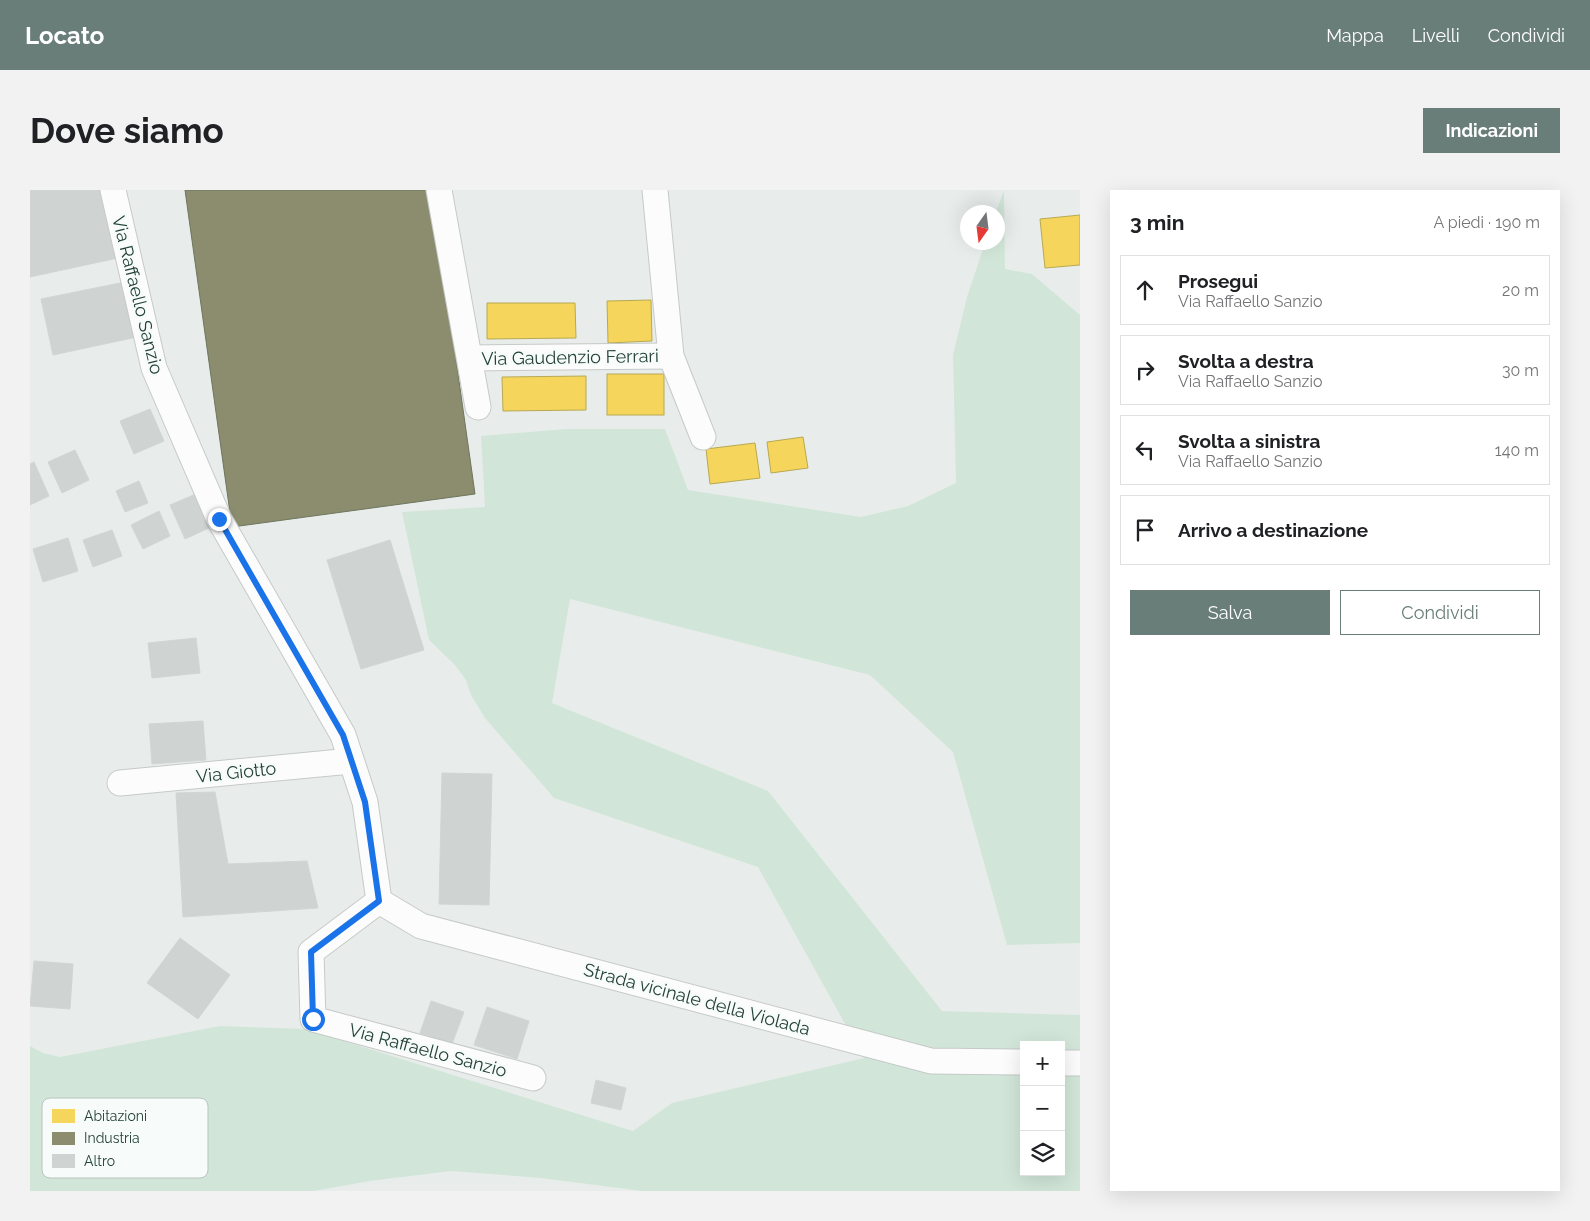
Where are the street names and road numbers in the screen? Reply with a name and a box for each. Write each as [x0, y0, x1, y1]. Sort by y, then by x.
street label: Via Raffaello Sanzio [108, 214, 168, 377]
street label: Via Gaudenzio Ferrari [481, 345, 659, 369]
street label: Via Giotto [195, 757, 277, 787]
street label: Strada vicinale della Violada [581, 959, 813, 1039]
street label: Via Raffaello Sanzio [347, 1019, 509, 1081]

